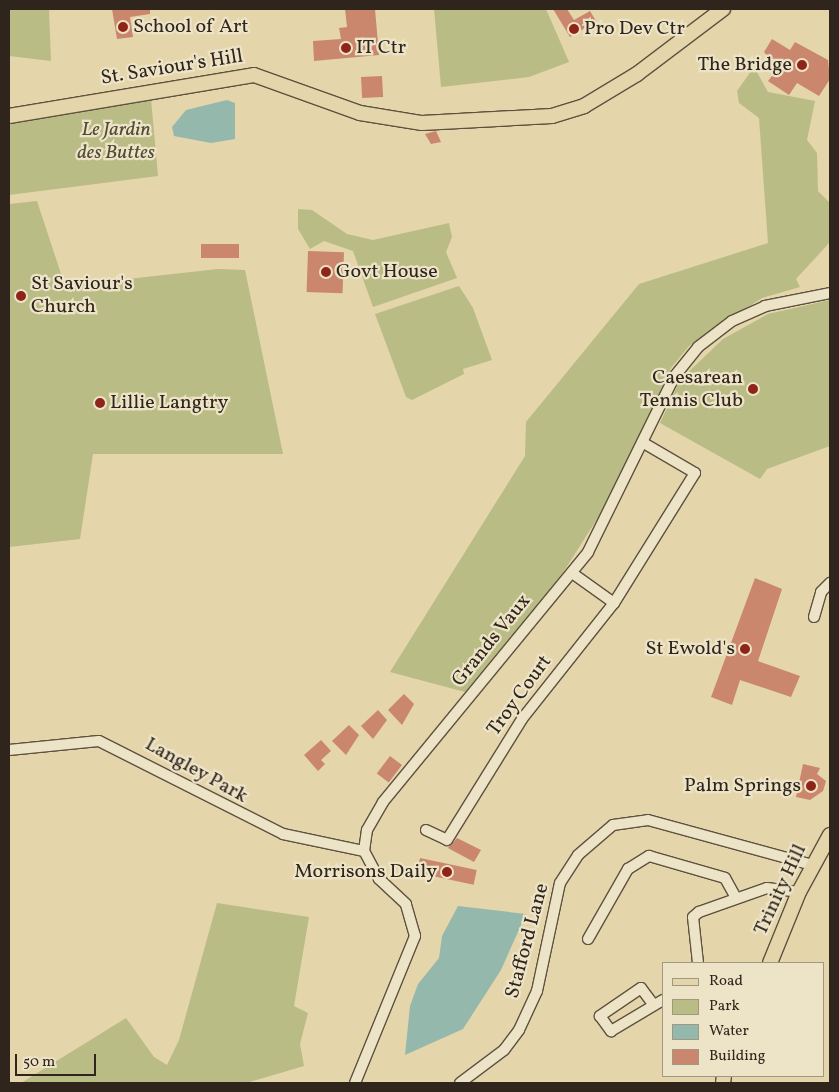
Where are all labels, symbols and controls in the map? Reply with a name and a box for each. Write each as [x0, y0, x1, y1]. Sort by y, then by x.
place label: School of Art [133, 15, 246, 39]
place label: Pro Dev Ctr [584, 17, 686, 41]
marker: School of Art [117, 21, 129, 33]
marker: Pro Dev Ctr [568, 23, 580, 35]
place label: IT Ctr [356, 36, 407, 60]
marker: IT Ctr [340, 42, 352, 54]
street label: St. Saviour's Hill [99, 45, 245, 91]
place label: The Bridge [697, 53, 792, 77]
marker: The Bridge [796, 59, 808, 71]
park label: Le Jardin des Buttes [77, 119, 155, 166]
place label: Govt House [336, 260, 438, 284]
marker: Govt House [320, 266, 332, 278]
place label: St Saviour's Church [31, 272, 133, 319]
marker: St Saviour's Church [15, 290, 27, 302]
place label: Caesarean Tennis Club [640, 366, 743, 413]
marker: Caesarean Tennis Club [747, 383, 759, 395]
place label: Lillie Langtry [110, 391, 228, 415]
marker: Lillie Langtry [94, 397, 106, 409]
street label: Grands Vaux [447, 590, 537, 692]
place label: St Ewold's [645, 637, 735, 661]
marker: St Ewold's [739, 643, 751, 655]
street label: Troy Court [482, 651, 558, 741]
street label: Langley Park [140, 733, 252, 809]
place label: Palm Springs [684, 774, 801, 798]
marker: Palm Springs [805, 780, 817, 792]
street label: Trinity Hill [749, 840, 813, 940]
place label: Morrisons Daily [294, 860, 437, 884]
marker: Morrisons Daily [441, 866, 453, 878]
street label: Stafford Lane [501, 881, 555, 1001]
legend [662, 962, 824, 1077]
text: Road [709, 971, 743, 992]
text: Park [709, 996, 740, 1017]
text: Water [709, 1021, 749, 1042]
scale bar [18, 1044, 99, 1076]
text: Building [709, 1046, 765, 1067]
text: 50 m [23, 1052, 55, 1073]

